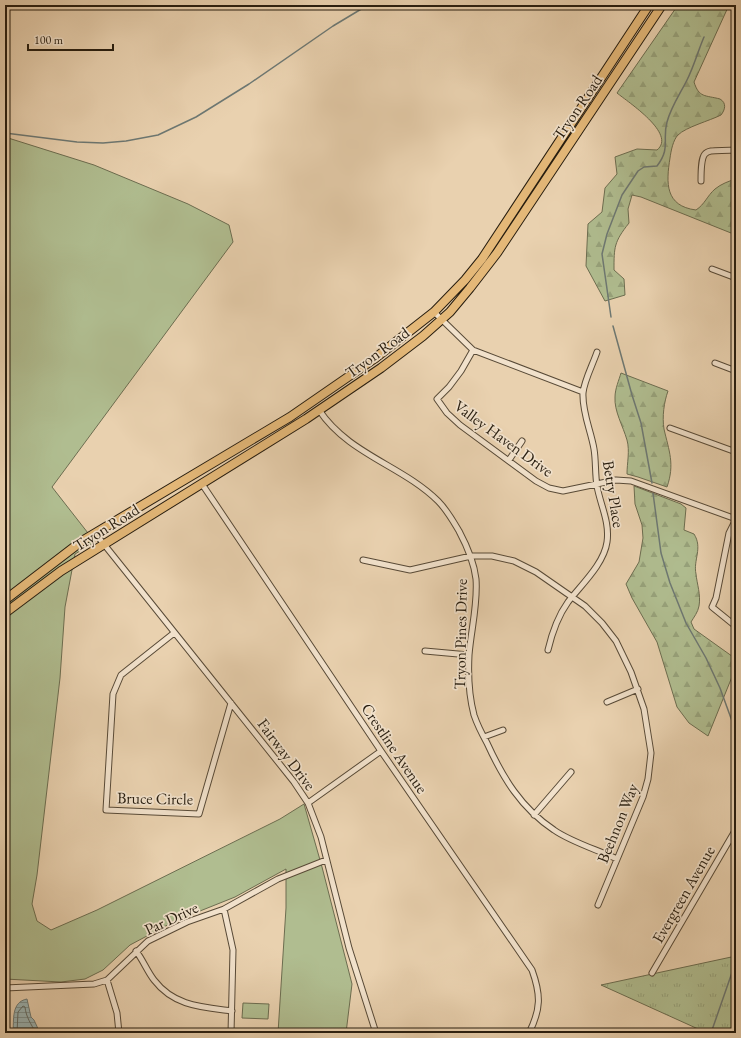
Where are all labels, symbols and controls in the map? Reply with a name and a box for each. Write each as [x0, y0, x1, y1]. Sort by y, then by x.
scale bar [28, 26, 113, 52]
text: 100 m [34, 32, 64, 48]
street label: Tryon Road [548, 70, 607, 144]
street label: Tryon Road [341, 322, 414, 383]
street label: Valley Haven Drive [450, 395, 557, 481]
street label: Betry Place [598, 459, 629, 529]
street label: Tryon Road [69, 498, 144, 556]
street label: Tryon Pines Drive [449, 579, 472, 689]
street label: Crestline Avenue [357, 699, 433, 798]
street label: Fairway Drive [253, 714, 320, 794]
street label: Beehnon Way [592, 779, 643, 866]
street label: Bruce Circle [117, 787, 193, 810]
street label: Evergreen Avenue [647, 842, 720, 947]
street label: Par Drive [141, 897, 202, 940]

